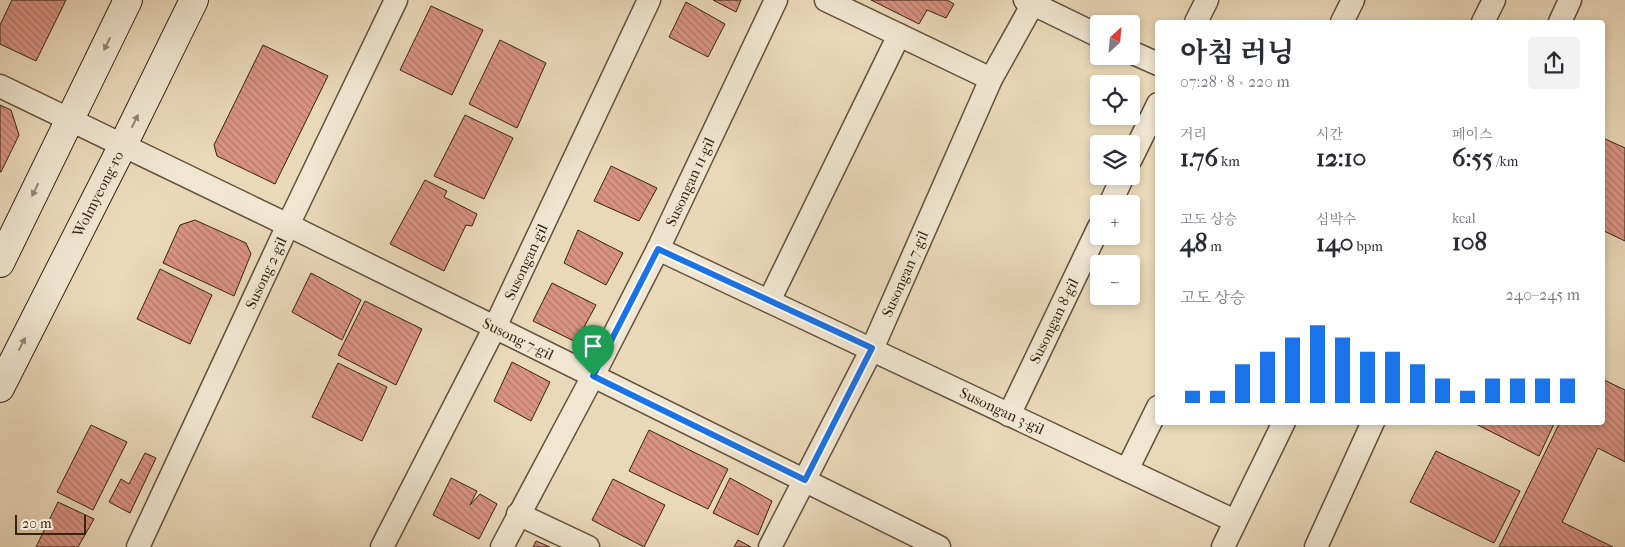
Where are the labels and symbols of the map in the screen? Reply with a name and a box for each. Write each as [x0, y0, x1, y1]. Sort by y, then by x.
north arrow [1090, 15, 1140, 65]
one-way arrow [102, 37, 110, 51]
one-way arrow [131, 114, 139, 128]
street label: Susongan 11-gil [662, 135, 718, 229]
street label: Wolmyeong-ro [68, 147, 128, 241]
one-way arrow [31, 183, 39, 197]
street label: Susongan-gil [500, 221, 552, 303]
street label: Susongan 7-gil [878, 228, 932, 320]
street label: Susong 2-gil [241, 234, 291, 312]
street label: Susongan 8-gil [1026, 275, 1082, 367]
street label: Susong 7-gil [479, 314, 557, 364]
pin [572, 325, 614, 376]
one-way arrow [18, 337, 26, 351]
street label: Susongan 3-gil [957, 384, 1047, 438]
scale bar [15, 512, 86, 535]

